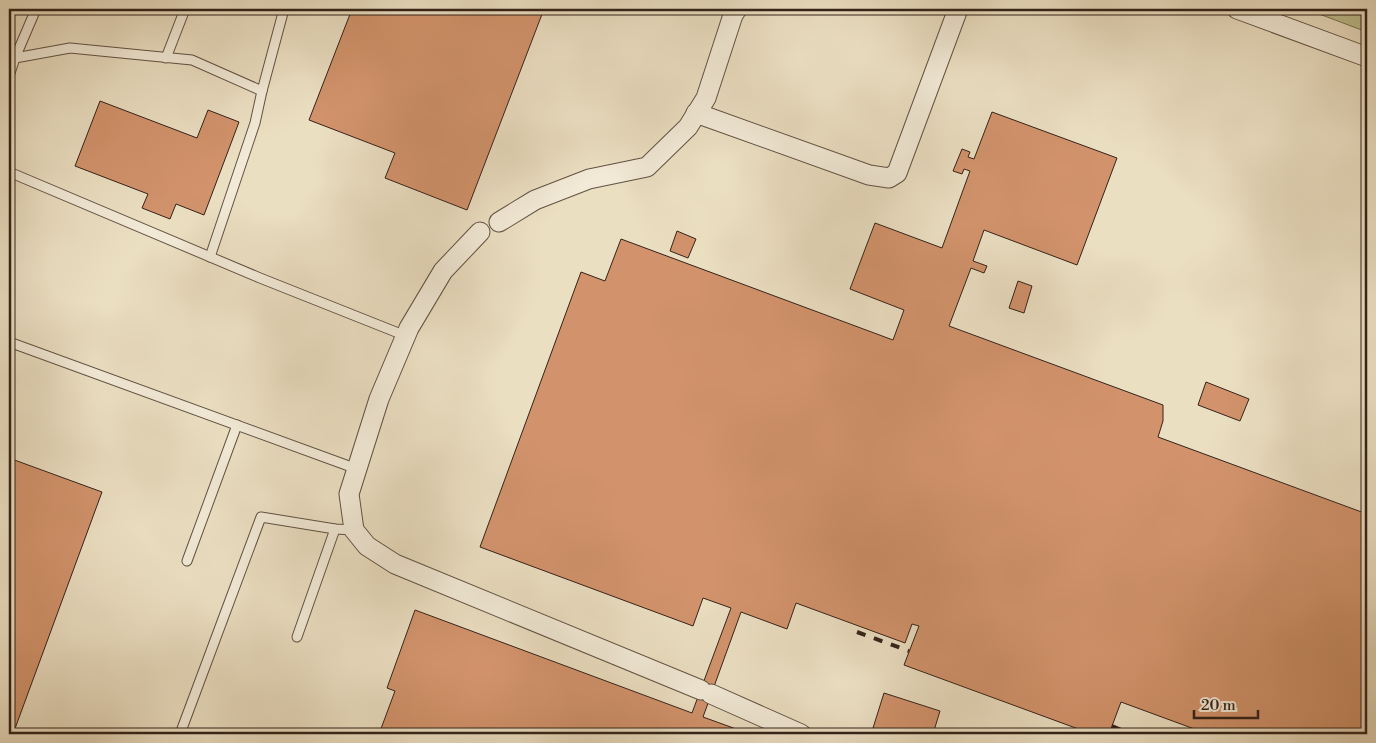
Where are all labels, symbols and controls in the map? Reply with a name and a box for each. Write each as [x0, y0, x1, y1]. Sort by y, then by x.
scale bar [1194, 688, 1257, 720]
text: 20 m [1201, 696, 1236, 715]

